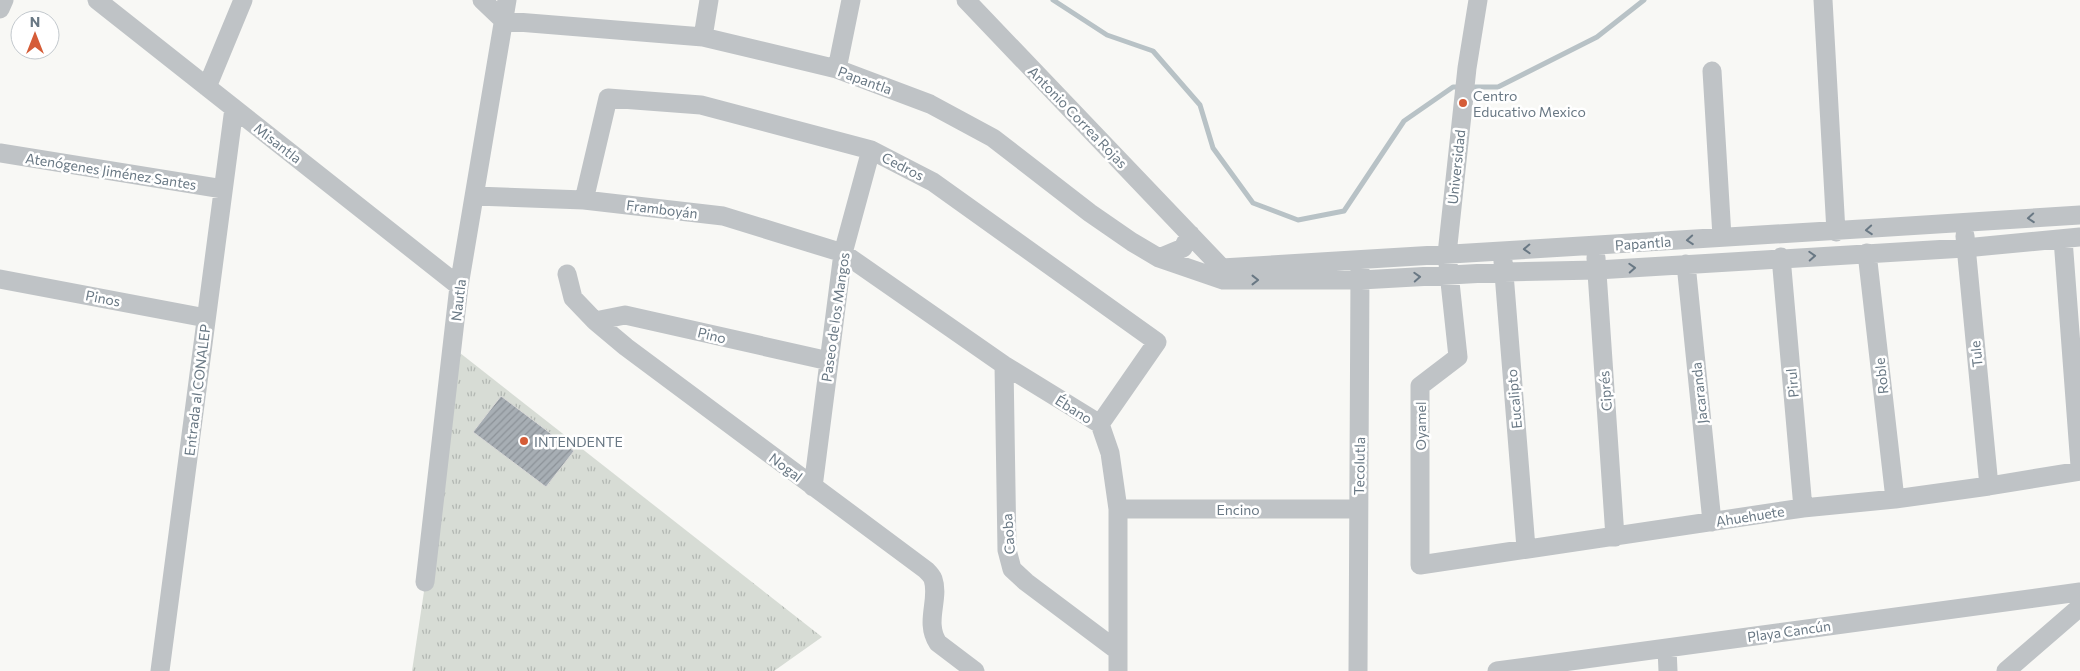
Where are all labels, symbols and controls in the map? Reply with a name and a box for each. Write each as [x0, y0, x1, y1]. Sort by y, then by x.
north arrow [10, 10, 60, 60]
text: N [30, 13, 40, 30]
street label: Papantla [836, 62, 894, 98]
street label: Antonio Correa Rojas [1025, 62, 1131, 172]
place label: Centro Educativo Mexico [1473, 87, 1586, 120]
marker: Centro Educativo Mexico [1457, 97, 1469, 109]
street label: Misantla [251, 119, 305, 167]
street label: Universidad [1444, 129, 1468, 205]
street label: Cedros [879, 148, 927, 184]
street label: Atenógenes Jiménez Santes [24, 149, 198, 193]
street label: Framboyán [625, 196, 699, 222]
one-way arrow [2027, 213, 2035, 224]
one-way arrow [1865, 224, 1873, 235]
street label: Papantla [1614, 233, 1672, 253]
one-way arrow [1685, 234, 1693, 245]
one-way arrow [1523, 244, 1531, 255]
one-way arrow [1808, 250, 1816, 261]
street label: Paseo de los Mangos [817, 251, 853, 383]
one-way arrow [1628, 262, 1636, 273]
one-way arrow [1414, 272, 1422, 283]
one-way arrow [1252, 275, 1259, 285]
street label: Nautla [447, 278, 469, 322]
street label: Pinos [84, 286, 122, 310]
street label: Entrada al CONALEP [180, 323, 214, 457]
street label: Pino [696, 323, 728, 347]
street label: Tule [1966, 340, 1986, 368]
street label: Roble [1871, 357, 1891, 395]
street label: Jacaranda [1687, 361, 1711, 425]
street label: Pirul [1782, 368, 1802, 398]
street label: Eucalipto [1503, 369, 1525, 429]
street label: Ciprés [1595, 370, 1615, 412]
street label: Ébano [1052, 391, 1096, 427]
street label: Oyamel [1412, 401, 1429, 451]
place label: INTENDENTE [534, 433, 623, 450]
marker: INTENDENTE [518, 435, 530, 447]
street label: Tecolutla [1350, 437, 1368, 495]
street label: Nogal [766, 449, 806, 485]
street label: Encino [1216, 501, 1260, 518]
street label: Ahuehuete [1715, 502, 1785, 530]
street label: Caoba [998, 513, 1018, 555]
street label: Playa Cancún [1746, 617, 1832, 645]

